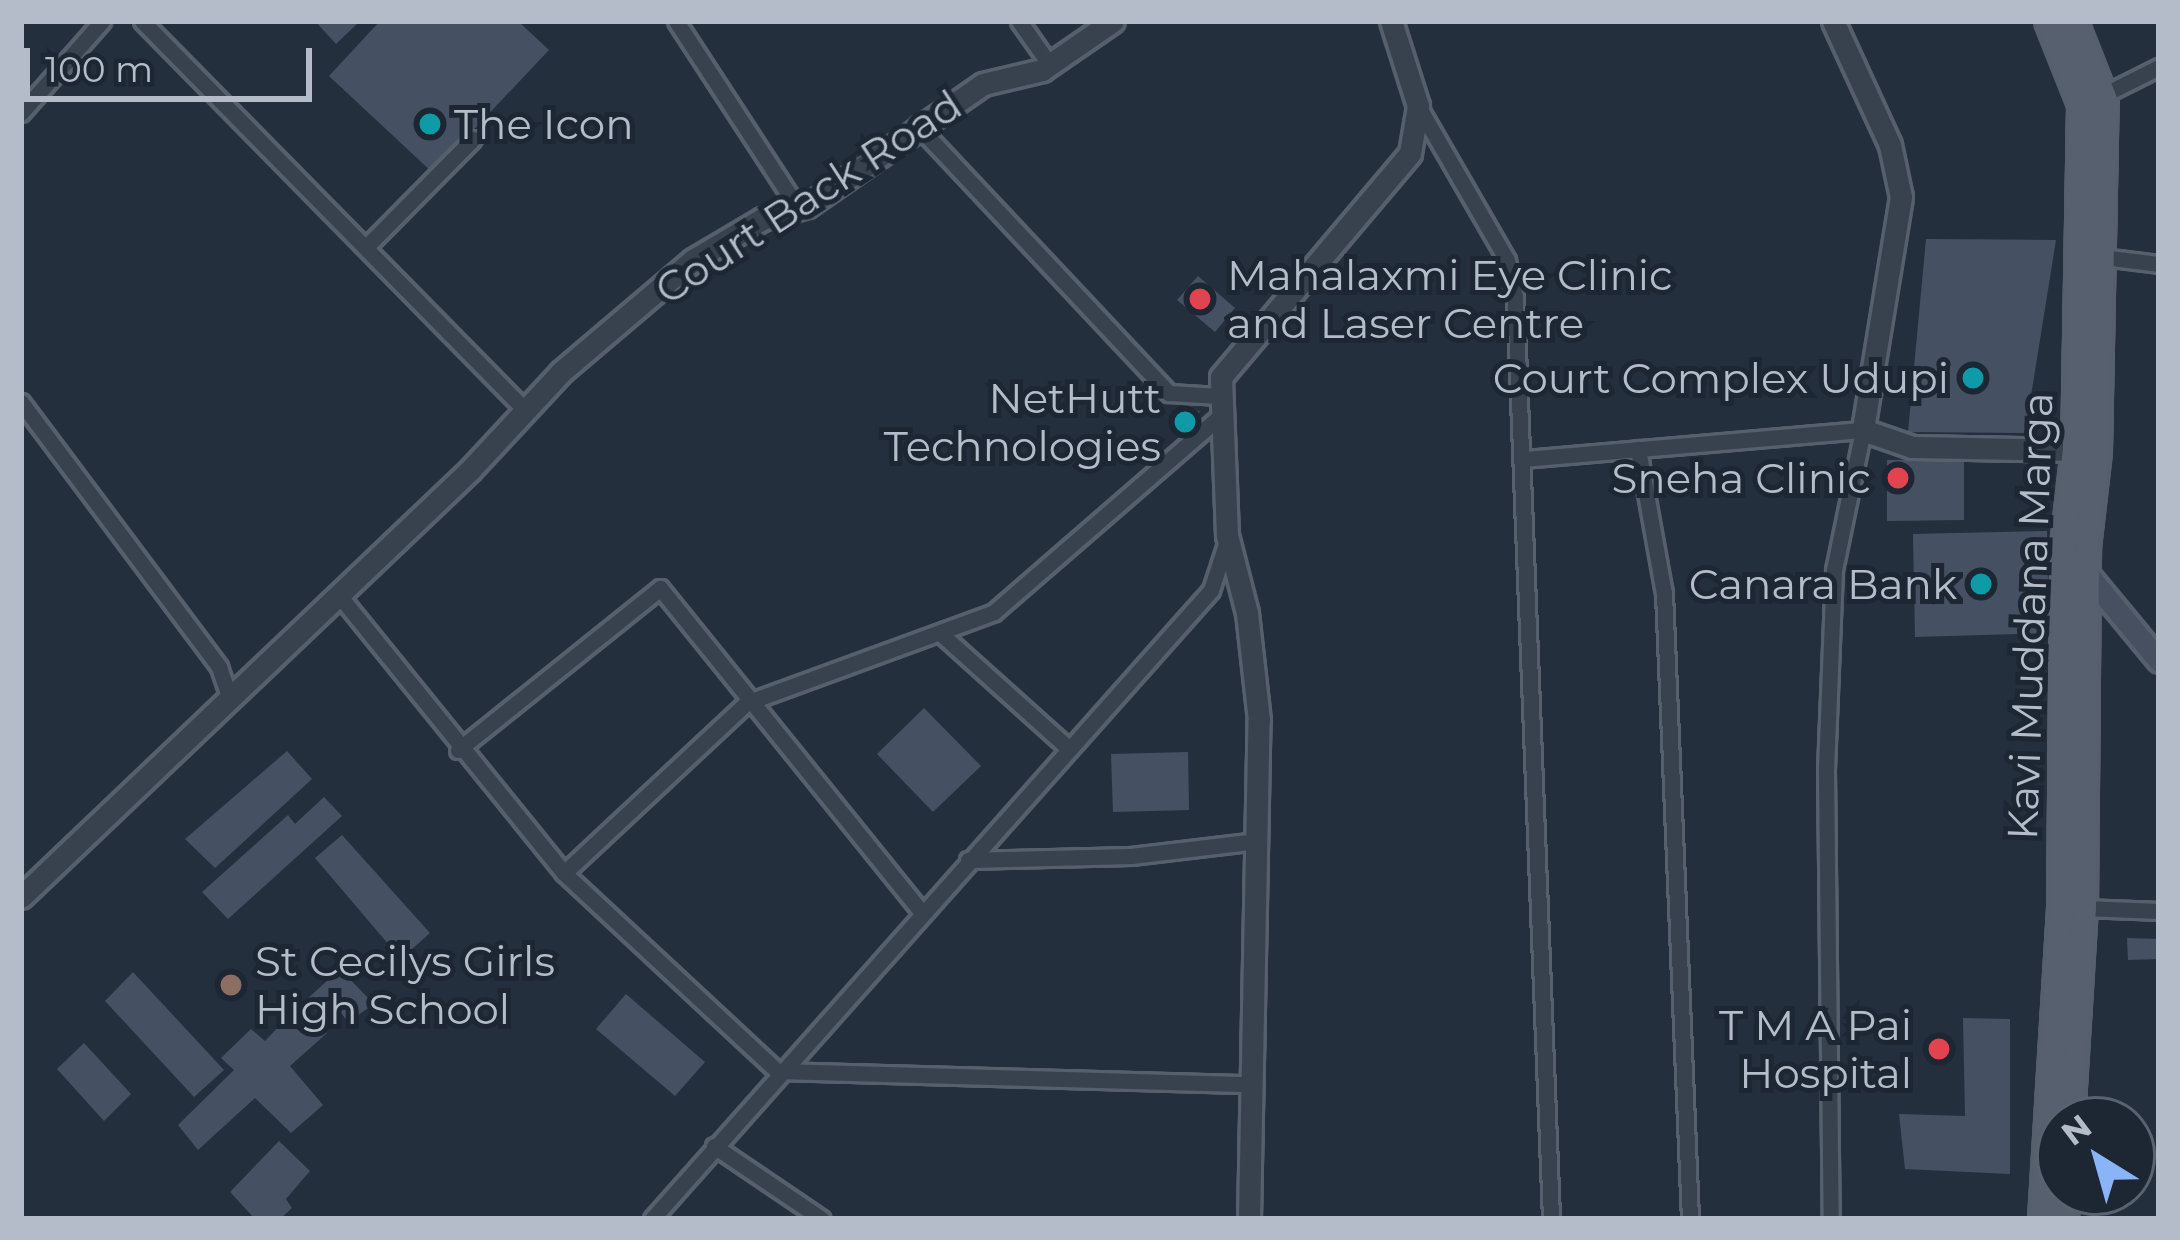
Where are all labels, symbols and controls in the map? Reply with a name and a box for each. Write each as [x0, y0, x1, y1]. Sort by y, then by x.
scale bar [30, 24, 318, 98]
text: 100 m [45, 47, 153, 91]
street label: Court Back Road [646, 79, 970, 315]
place label: The Icon [454, 99, 634, 149]
marker: The Icon [417, 111, 443, 137]
place label: Mahalaxmi Eye Clinic and Laser Centre [1227, 250, 1673, 348]
marker: Mahalaxmi Eye Clinic and Laser Centre [1184, 283, 1216, 315]
place label: Court Complex Udupi [1493, 353, 1949, 403]
marker: Court Complex Udupi [1960, 365, 1986, 391]
place label: NetHutt Technologies [884, 373, 1161, 472]
street label: Kavi Muddana Marga [1997, 391, 2063, 841]
marker: NetHutt Technologies [1172, 409, 1198, 435]
place label: Sneha Clinic [1612, 453, 1871, 503]
marker: Sneha Clinic [1882, 462, 1914, 494]
place label: Canara Bank [1689, 559, 1957, 609]
marker: Canara Bank [1968, 571, 1994, 597]
place label: St Cecilys Girls High School [255, 936, 555, 1034]
marker: St Cecilys Girls High School [218, 972, 244, 998]
place label: T M A Pai Hospital [1719, 1000, 1912, 1098]
marker: T M A Pai Hospital [1923, 1033, 1955, 1065]
north arrow [2036, 1096, 2156, 1216]
text: N [2053, 1106, 2099, 1154]

